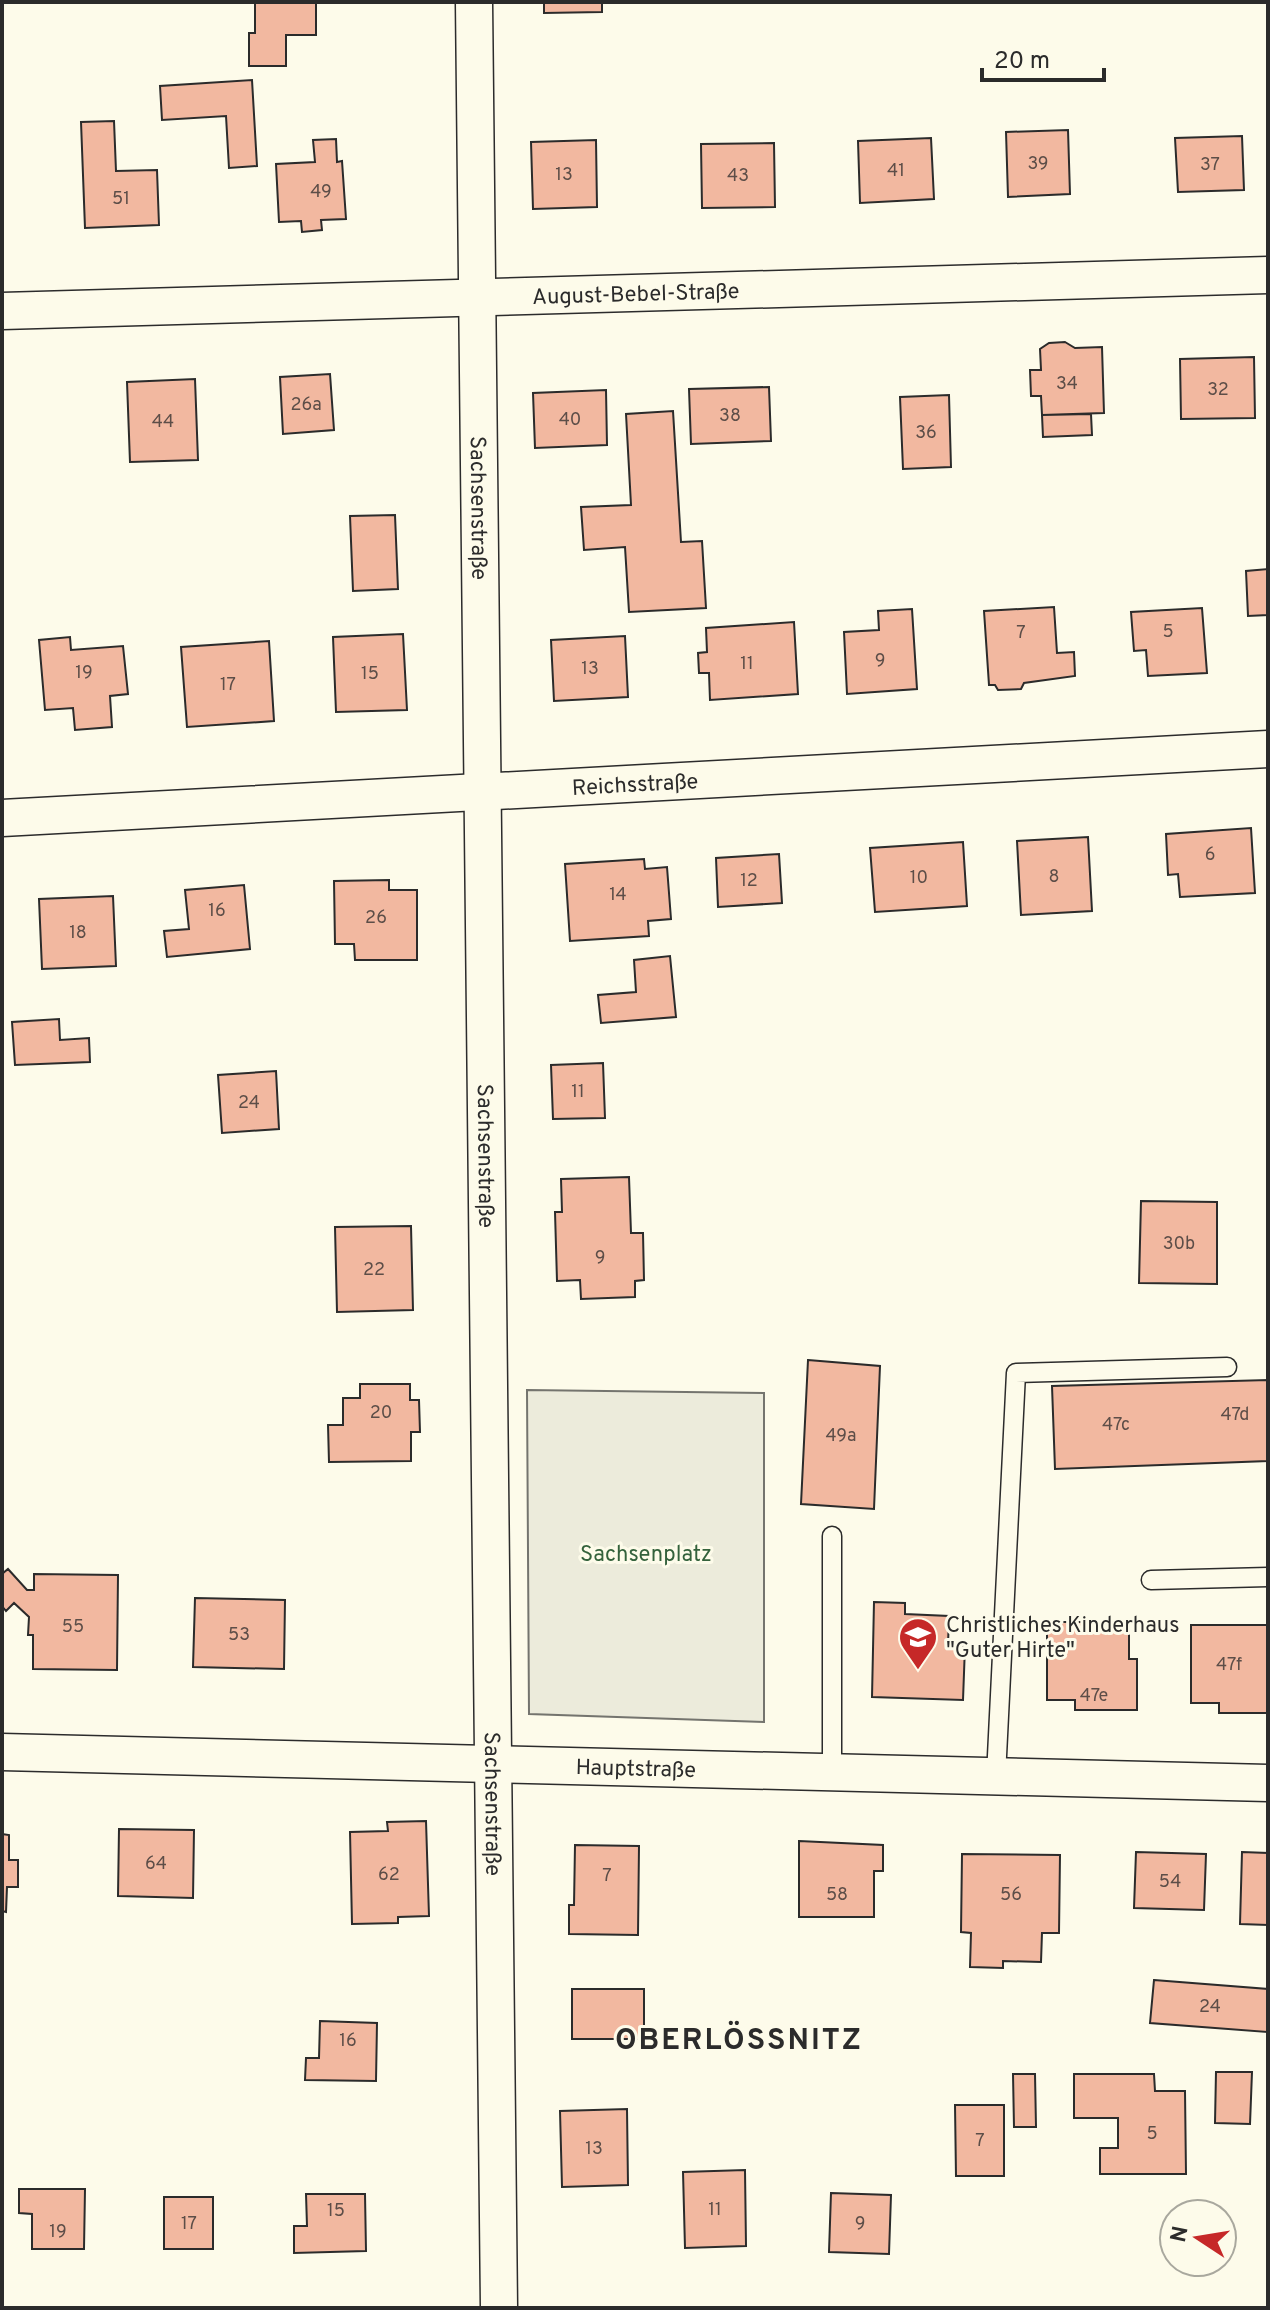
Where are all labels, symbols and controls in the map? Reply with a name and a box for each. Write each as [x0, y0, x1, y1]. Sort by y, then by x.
scale bar [982, 32, 1104, 82]
text: 20 m [994, 47, 1050, 77]
house number: 39 [1027, 153, 1049, 176]
house number: 37 [1200, 154, 1220, 177]
house number: 41 [887, 160, 905, 183]
house number: 13 [555, 164, 573, 187]
house number: 43 [727, 165, 749, 188]
house number: 49 [310, 181, 332, 204]
house number: 51 [112, 188, 130, 211]
street label: August-Bebel-Straße [532, 279, 740, 312]
house number: 34 [1056, 373, 1078, 396]
house number: 32 [1207, 379, 1229, 402]
house number: 26a [290, 394, 322, 417]
house number: 38 [719, 405, 741, 428]
house number: 40 [559, 409, 581, 432]
house number: 44 [152, 411, 174, 434]
house number: 36 [915, 422, 937, 445]
street label: Sachsenstraße [463, 436, 491, 580]
house number: 5 [1162, 621, 1174, 644]
house number: 7 [1016, 622, 1026, 645]
house number: 9 [875, 650, 885, 673]
house number: 11 [740, 653, 754, 676]
house number: 13 [581, 658, 599, 681]
house number: 19 [75, 662, 93, 685]
house number: 15 [361, 663, 379, 686]
house number: 17 [220, 674, 236, 697]
street label: Reichsstraße [571, 769, 699, 803]
house number: 6 [1205, 844, 1215, 867]
house number: 8 [1049, 866, 1060, 889]
house number: 10 [910, 867, 928, 890]
house number: 12 [740, 870, 758, 893]
house number: 14 [609, 884, 627, 907]
house number: 16 [208, 900, 226, 923]
house number: 26 [365, 907, 387, 930]
house number: 18 [69, 922, 87, 945]
house number: 11 [571, 1081, 585, 1104]
street label: Sachsenstraße [470, 1084, 498, 1228]
house number: 24 [238, 1092, 260, 1115]
house number: 30b [1163, 1233, 1195, 1256]
house number: 9 [595, 1247, 605, 1270]
house number: 22 [363, 1259, 385, 1282]
house number: 20 [370, 1402, 392, 1425]
house number: 47d [1221, 1404, 1249, 1427]
house number: 47c [1102, 1414, 1130, 1437]
house number: 49a [825, 1425, 857, 1448]
park label: Sachsenplatz [580, 1542, 712, 1569]
place label: Christliches Kinderhaus "Guter Hirte" [946, 1613, 1180, 1665]
house number: 55 [62, 1616, 84, 1639]
school or university icon: Christliches Kinderhaus "Guter Hirte" [897, 1616, 939, 1671]
house number: 53 [228, 1624, 250, 1647]
house number: 47f [1216, 1654, 1242, 1677]
house number: 47e [1080, 1685, 1108, 1708]
street label: Sachsenstraße [477, 1732, 505, 1876]
street label: Hauptstraße [575, 1755, 696, 1785]
house number: 64 [145, 1853, 167, 1876]
house number: 62 [378, 1864, 400, 1887]
house number: 7 [602, 1865, 612, 1888]
house number: 54 [1159, 1871, 1181, 1894]
house number: 58 [826, 1884, 848, 1907]
house number: 56 [1000, 1884, 1022, 1907]
house number: 24 [1199, 1996, 1221, 2019]
district label: OBERLÖSSNITZ [615, 2020, 863, 2060]
house number: 16 [339, 2030, 357, 2053]
house number: 5 [1146, 2123, 1158, 2146]
house number: 7 [975, 2130, 985, 2153]
house number: 13 [585, 2138, 603, 2161]
north arrow [1158, 2198, 1238, 2278]
house number: 11 [708, 2199, 722, 2222]
house number: 15 [327, 2200, 345, 2223]
house number: 17 [181, 2213, 197, 2236]
house number: 9 [855, 2213, 865, 2236]
house number: 19 [49, 2221, 67, 2244]
text: N [1166, 2224, 1196, 2245]

